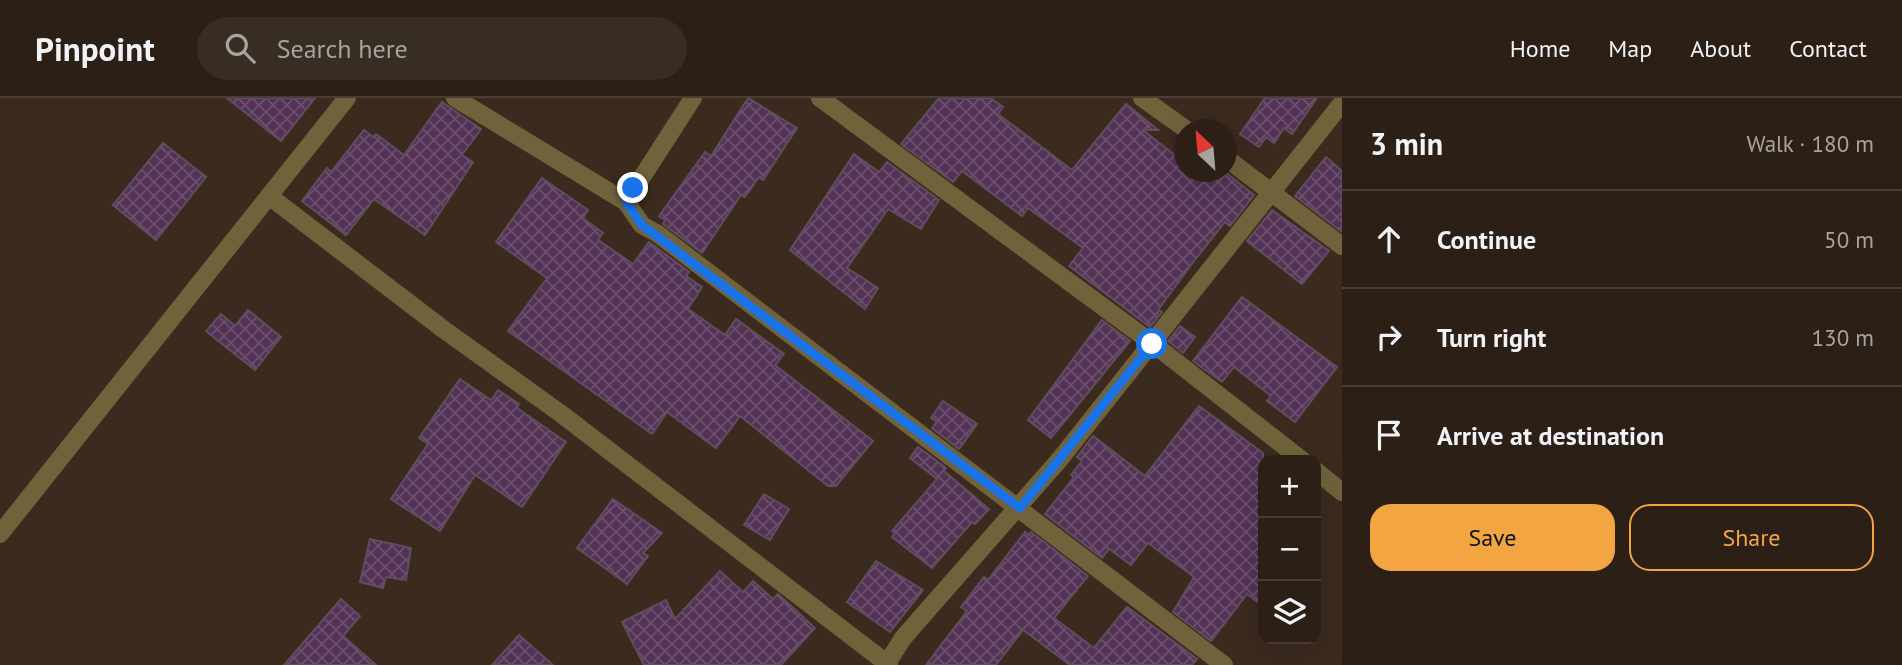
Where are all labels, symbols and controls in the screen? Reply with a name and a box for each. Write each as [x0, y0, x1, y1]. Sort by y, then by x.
search box [197, 17, 687, 80]
text: Pinpoint [35, 27, 155, 70]
icon: search [221, 29, 259, 67]
text: Search here [277, 32, 408, 65]
text: Home [1510, 33, 1570, 64]
text: Map [1608, 33, 1652, 64]
text: About [1690, 33, 1751, 64]
text: Contact [1789, 33, 1867, 64]
north arrow [1174, 119, 1237, 182]
text: 3 min [1370, 124, 1443, 163]
text: Walk · 180 m [1747, 129, 1874, 158]
route end [617, 172, 648, 203]
icon: ahead [1370, 220, 1408, 258]
text: Continue [1437, 223, 1536, 256]
text: 50 m [1824, 225, 1874, 254]
icon: right [1370, 318, 1408, 356]
text: Turn right [1437, 321, 1546, 354]
text: 130 m [1812, 323, 1874, 352]
route start [1136, 328, 1167, 359]
icon: arrive [1370, 416, 1408, 454]
text: Arrive at destination [1437, 419, 1664, 452]
map controls [1258, 455, 1321, 644]
button: + [1258, 455, 1321, 518]
button: Save [1370, 504, 1615, 571]
button: Share [1629, 504, 1874, 571]
button: − [1258, 518, 1321, 581]
button: layers [1258, 581, 1321, 644]

